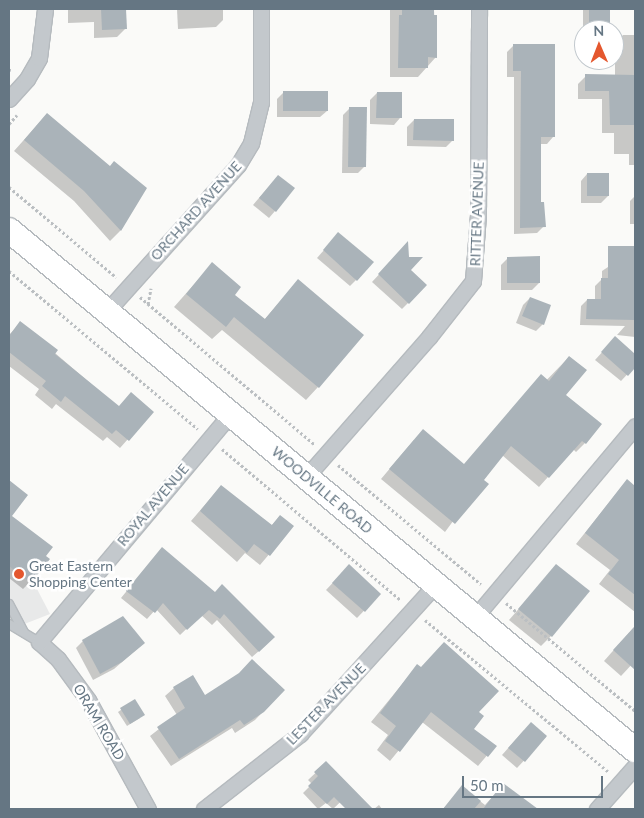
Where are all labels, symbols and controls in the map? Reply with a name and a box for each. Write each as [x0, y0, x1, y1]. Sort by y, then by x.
north arrow [574, 20, 624, 70]
text: N [593, 22, 604, 39]
street label: ORCHARD AVENUE [147, 158, 245, 264]
street label: RITTER AVENUE [467, 161, 487, 267]
street label: WOODVILLE ROAD [268, 443, 376, 537]
street label: ROYAL AVENUE [114, 460, 192, 550]
place label: Great Eastern Shopping Center [29, 558, 132, 590]
marker: Great Eastern Shopping Center [13, 568, 25, 580]
street label: LESTER AVENUE [283, 660, 369, 748]
street label: ORAM ROAD [70, 681, 128, 763]
scale bar [464, 766, 605, 798]
text: 50 m [470, 776, 504, 794]

